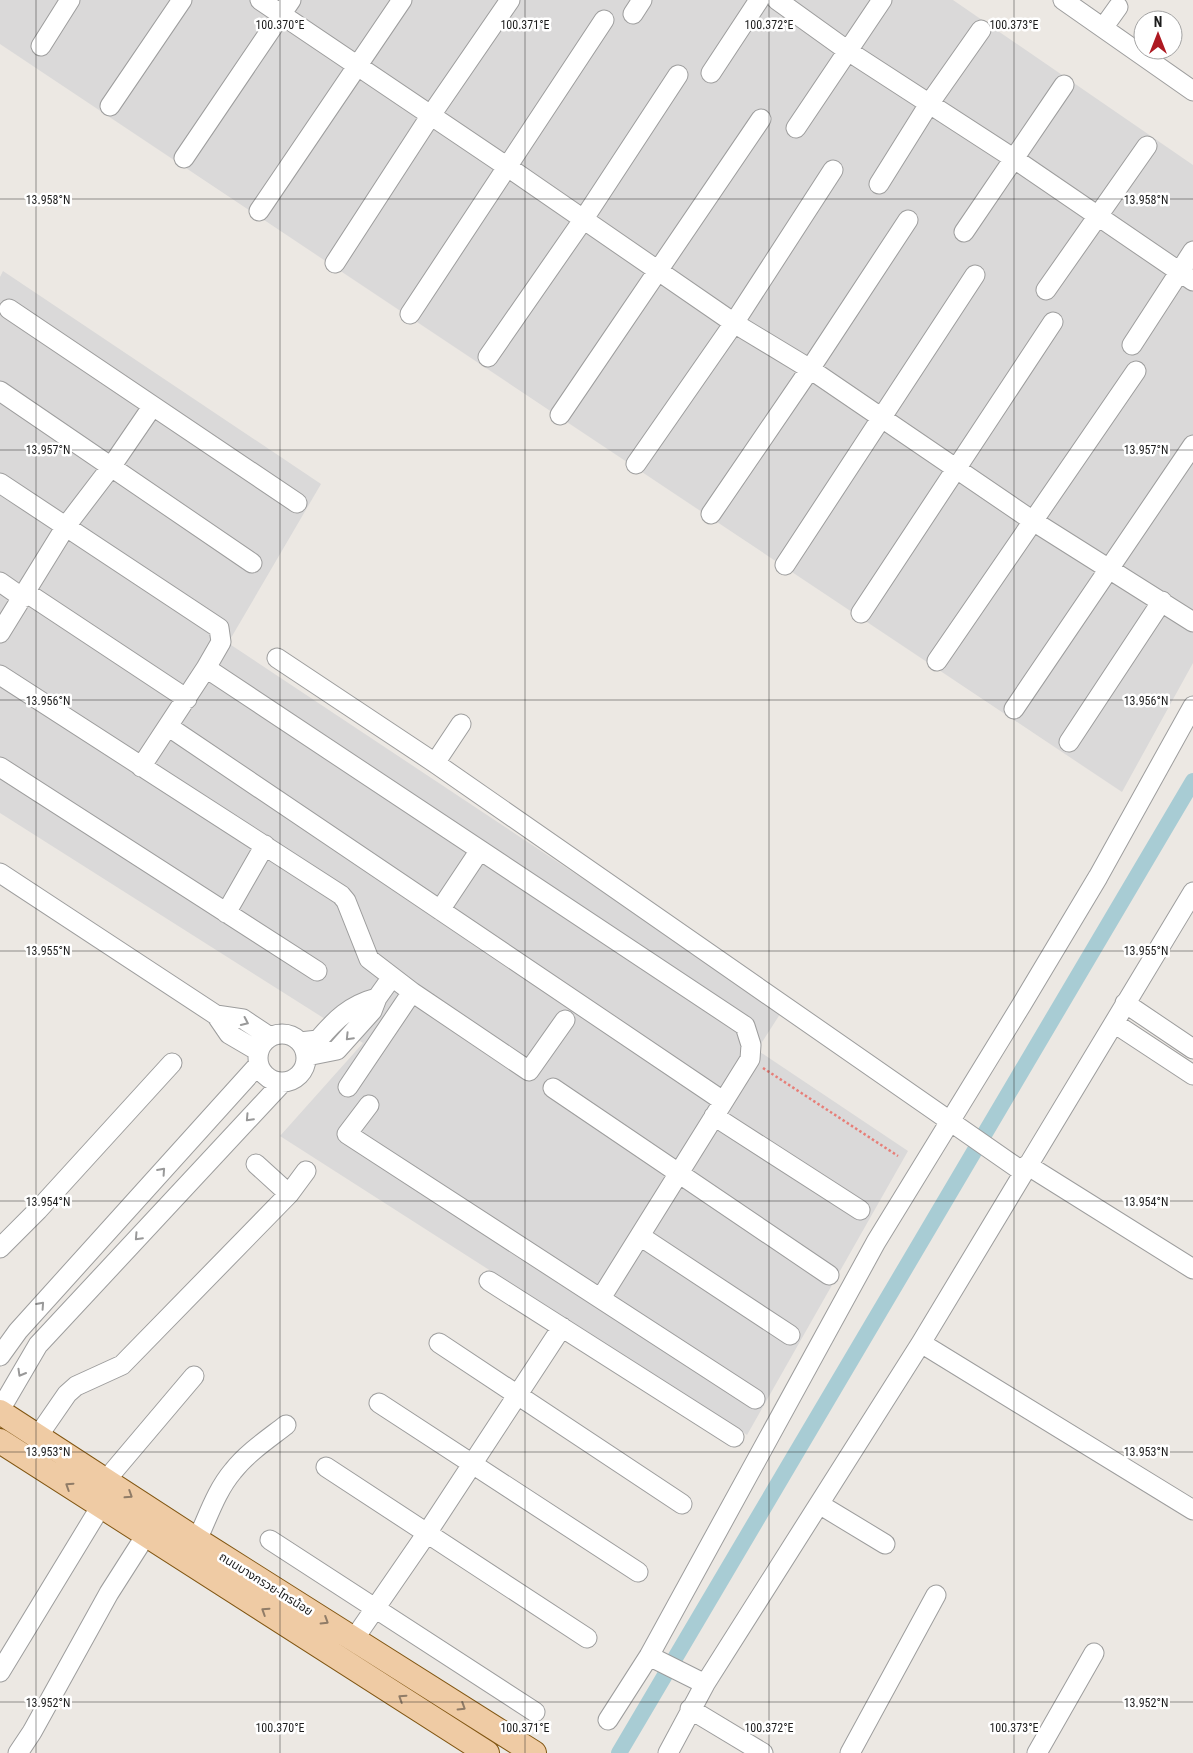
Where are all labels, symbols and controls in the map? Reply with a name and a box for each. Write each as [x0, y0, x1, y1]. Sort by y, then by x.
north arrow [1133, 10, 1183, 60]
text: N [1154, 14, 1162, 30]
text: 100.370°E [255, 18, 305, 32]
text: 100.371°E [500, 18, 550, 32]
text: 100.372°E [744, 18, 794, 32]
text: 100.373°E [989, 18, 1039, 32]
text: 13.958°N [26, 193, 70, 207]
text: 13.958°N [1124, 193, 1168, 207]
text: 13.957°N [26, 443, 70, 457]
text: 13.957°N [1124, 443, 1168, 457]
text: 13.956°N [26, 694, 70, 708]
text: 13.956°N [1124, 694, 1168, 708]
text: 13.955°N [26, 944, 70, 958]
text: 13.955°N [1124, 944, 1168, 958]
one-way arrow [240, 1015, 249, 1026]
one-way arrow [346, 1031, 355, 1040]
one-way arrow [246, 1113, 255, 1122]
one-way arrow [156, 1168, 165, 1177]
text: 13.954°N [26, 1195, 70, 1209]
text: 13.954°N [1124, 1195, 1168, 1209]
one-way arrow [135, 1232, 144, 1241]
one-way arrow [36, 1301, 45, 1310]
one-way arrow [18, 1368, 28, 1377]
text: 13.953°N [26, 1445, 70, 1459]
text: 13.953°N [1124, 1445, 1168, 1459]
one-way arrow [65, 1482, 74, 1492]
one-way arrow [123, 1489, 133, 1498]
street label: ถนนบางกรวย-ไทรน้อย [217, 1550, 315, 1618]
one-way arrow [261, 1607, 270, 1617]
one-way arrow [319, 1614, 328, 1624]
one-way arrow [398, 1695, 407, 1705]
text: 13.952°N [26, 1696, 70, 1710]
text: 13.952°N [1124, 1696, 1168, 1710]
one-way arrow [457, 1701, 466, 1711]
text: 100.370°E [255, 1721, 305, 1735]
text: 100.371°E [500, 1721, 550, 1735]
text: 100.372°E [744, 1721, 794, 1735]
text: 100.373°E [989, 1721, 1039, 1735]

